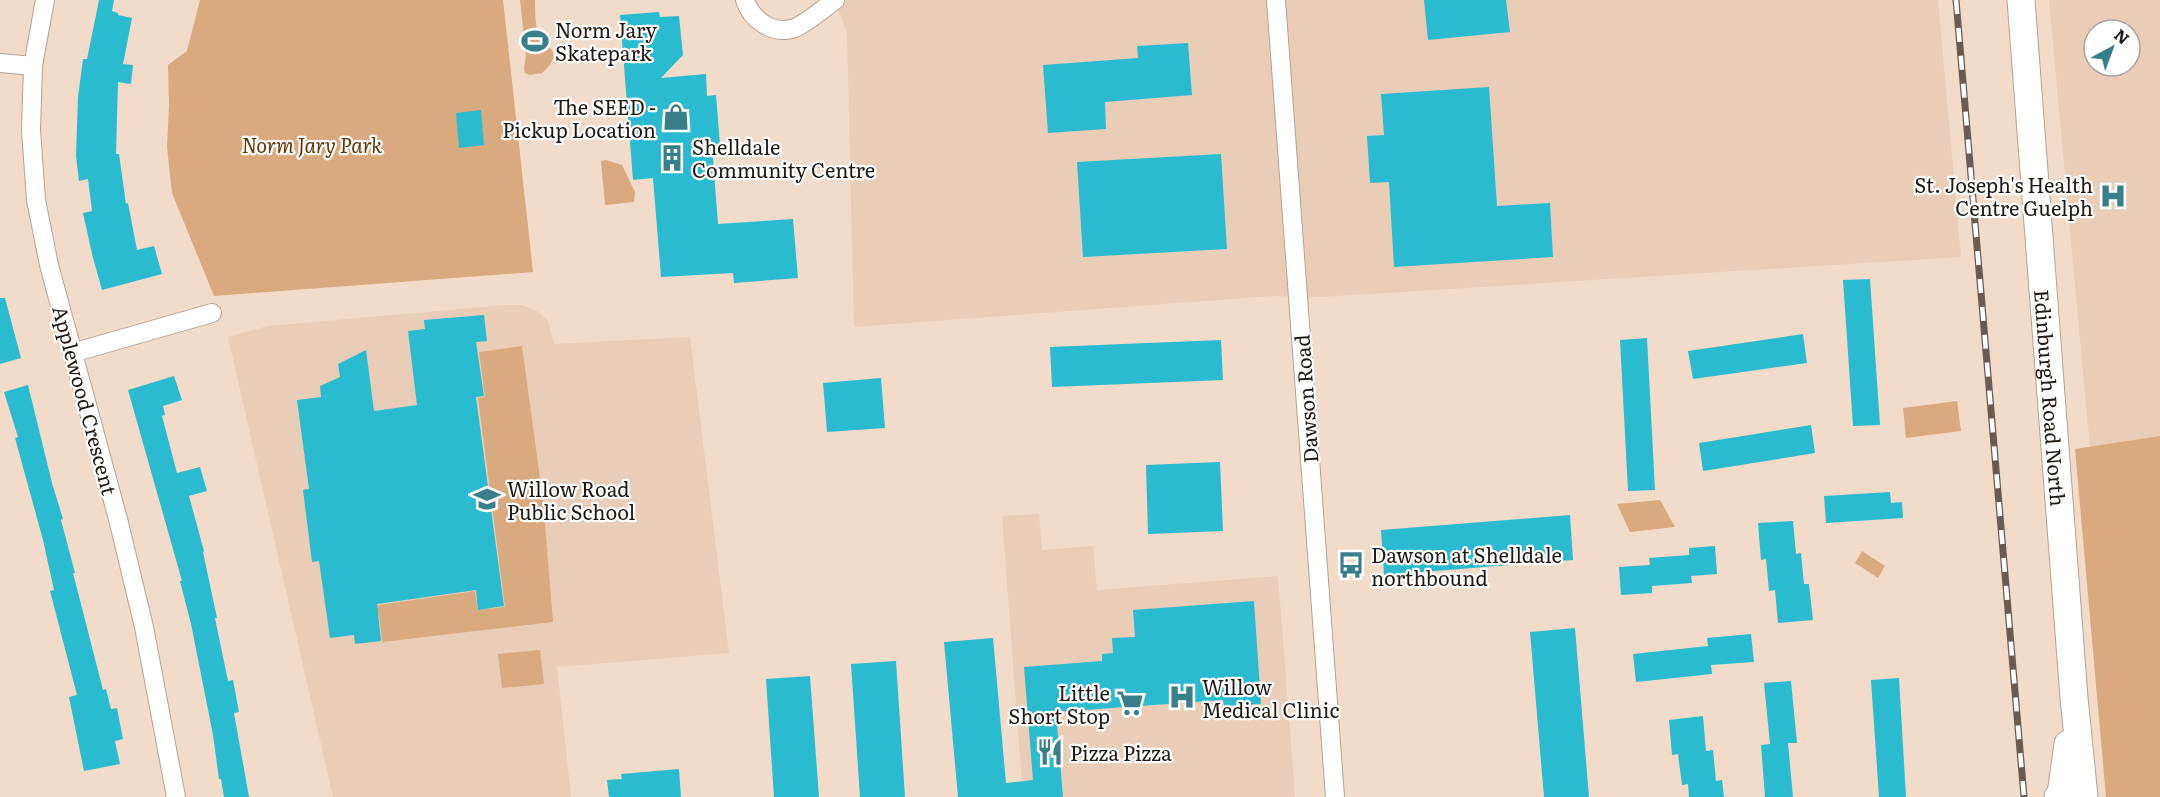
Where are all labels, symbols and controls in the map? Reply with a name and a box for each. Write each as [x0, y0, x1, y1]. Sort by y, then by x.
place label: Norm Jary Skatepark [555, 14, 657, 67]
north arrow [2082, 18, 2142, 78]
text: N [2110, 22, 2135, 49]
sports icon: Norm Jary Skatepark [520, 26, 550, 56]
place label: The SEED - Pickup Location [502, 91, 656, 144]
shop icon: The SEED - Pickup Location [661, 102, 691, 132]
park label: Norm Jary Park [242, 129, 382, 159]
place label: Shelldale Community Centre [692, 131, 875, 184]
building icon: Shelldale Community Centre [657, 143, 687, 173]
place label: St. Joseph's Health Centre Guelph [1914, 169, 2093, 222]
hospital icon: St. Joseph's Health Centre Guelph [2098, 181, 2128, 211]
street label: Edinburgh Road North [2028, 288, 2074, 507]
street label: Applewood Crescent [46, 302, 126, 498]
street label: Dawson Road [1286, 334, 1324, 464]
place label: Willow Road Public School [507, 473, 636, 526]
school or university icon: Willow Road Public School [472, 484, 502, 514]
place label: Dawson at Shelldale northbound [1371, 539, 1562, 592]
bus stop icon: Dawson at Shelldale northbound [1336, 550, 1366, 580]
place label: Willow Medical Clinic [1202, 671, 1339, 724]
place label: Little Short Stop [1008, 677, 1110, 730]
hospital icon: Willow Medical Clinic [1167, 682, 1197, 712]
supermarket icon: Little Short Stop [1115, 688, 1145, 718]
restaurant icon: Pizza Pizza [1035, 737, 1065, 767]
place label: Pizza Pizza [1070, 737, 1172, 767]

